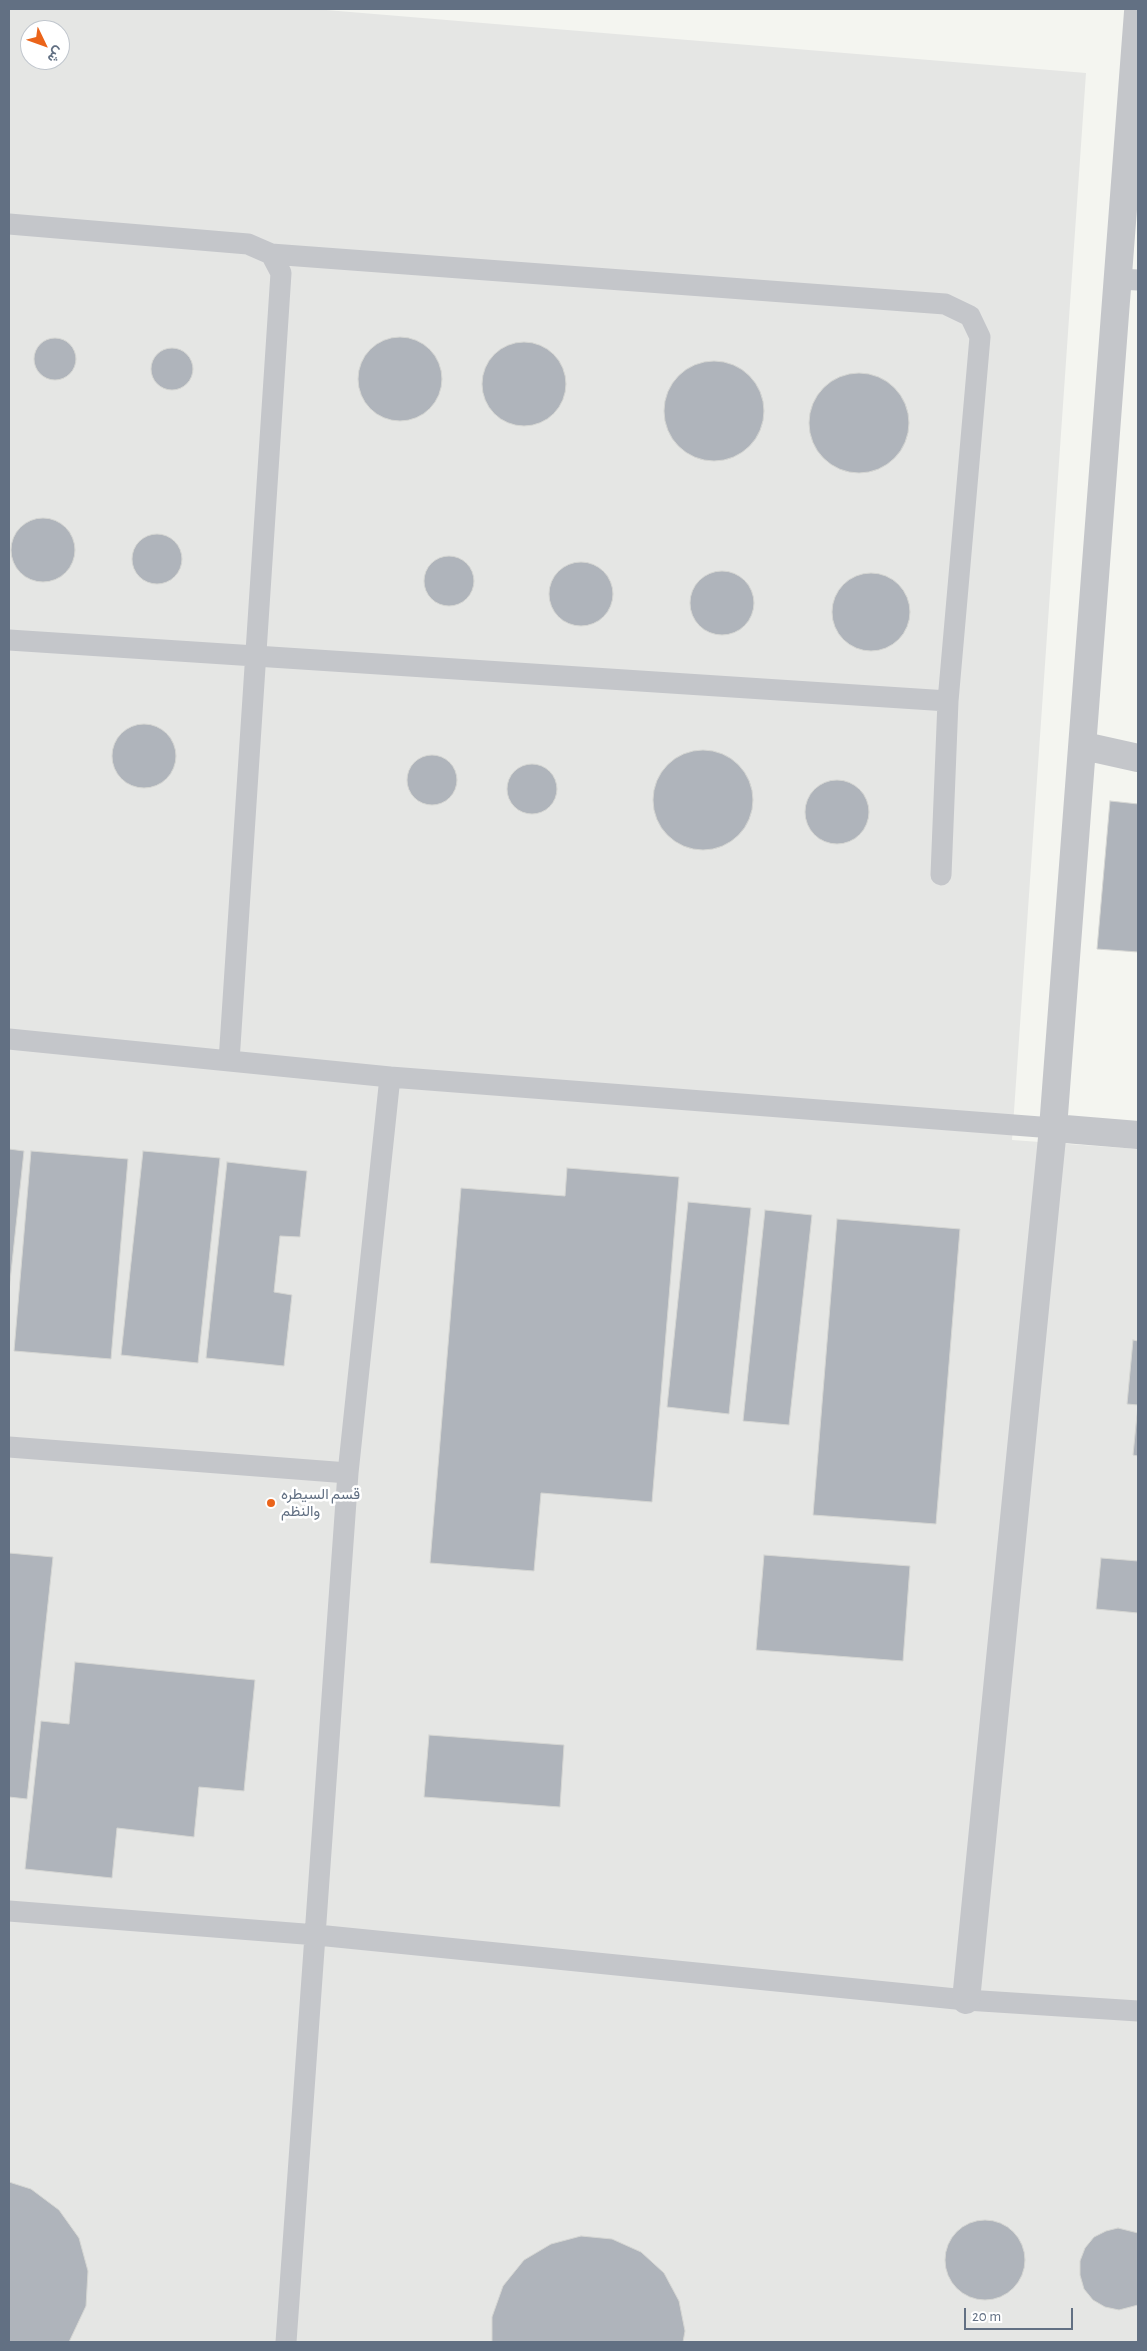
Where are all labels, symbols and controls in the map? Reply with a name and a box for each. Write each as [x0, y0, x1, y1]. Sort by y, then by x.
north arrow [20, 20, 70, 70]
text: ش [45, 43, 66, 65]
place label: قسم السيطره والنظم [281, 1485, 360, 1520]
marker: قسم السيطره والنظم [265, 1497, 277, 1509]
scale bar [967, 2298, 1076, 2330]
text: 20 m [972, 2309, 1001, 2324]

